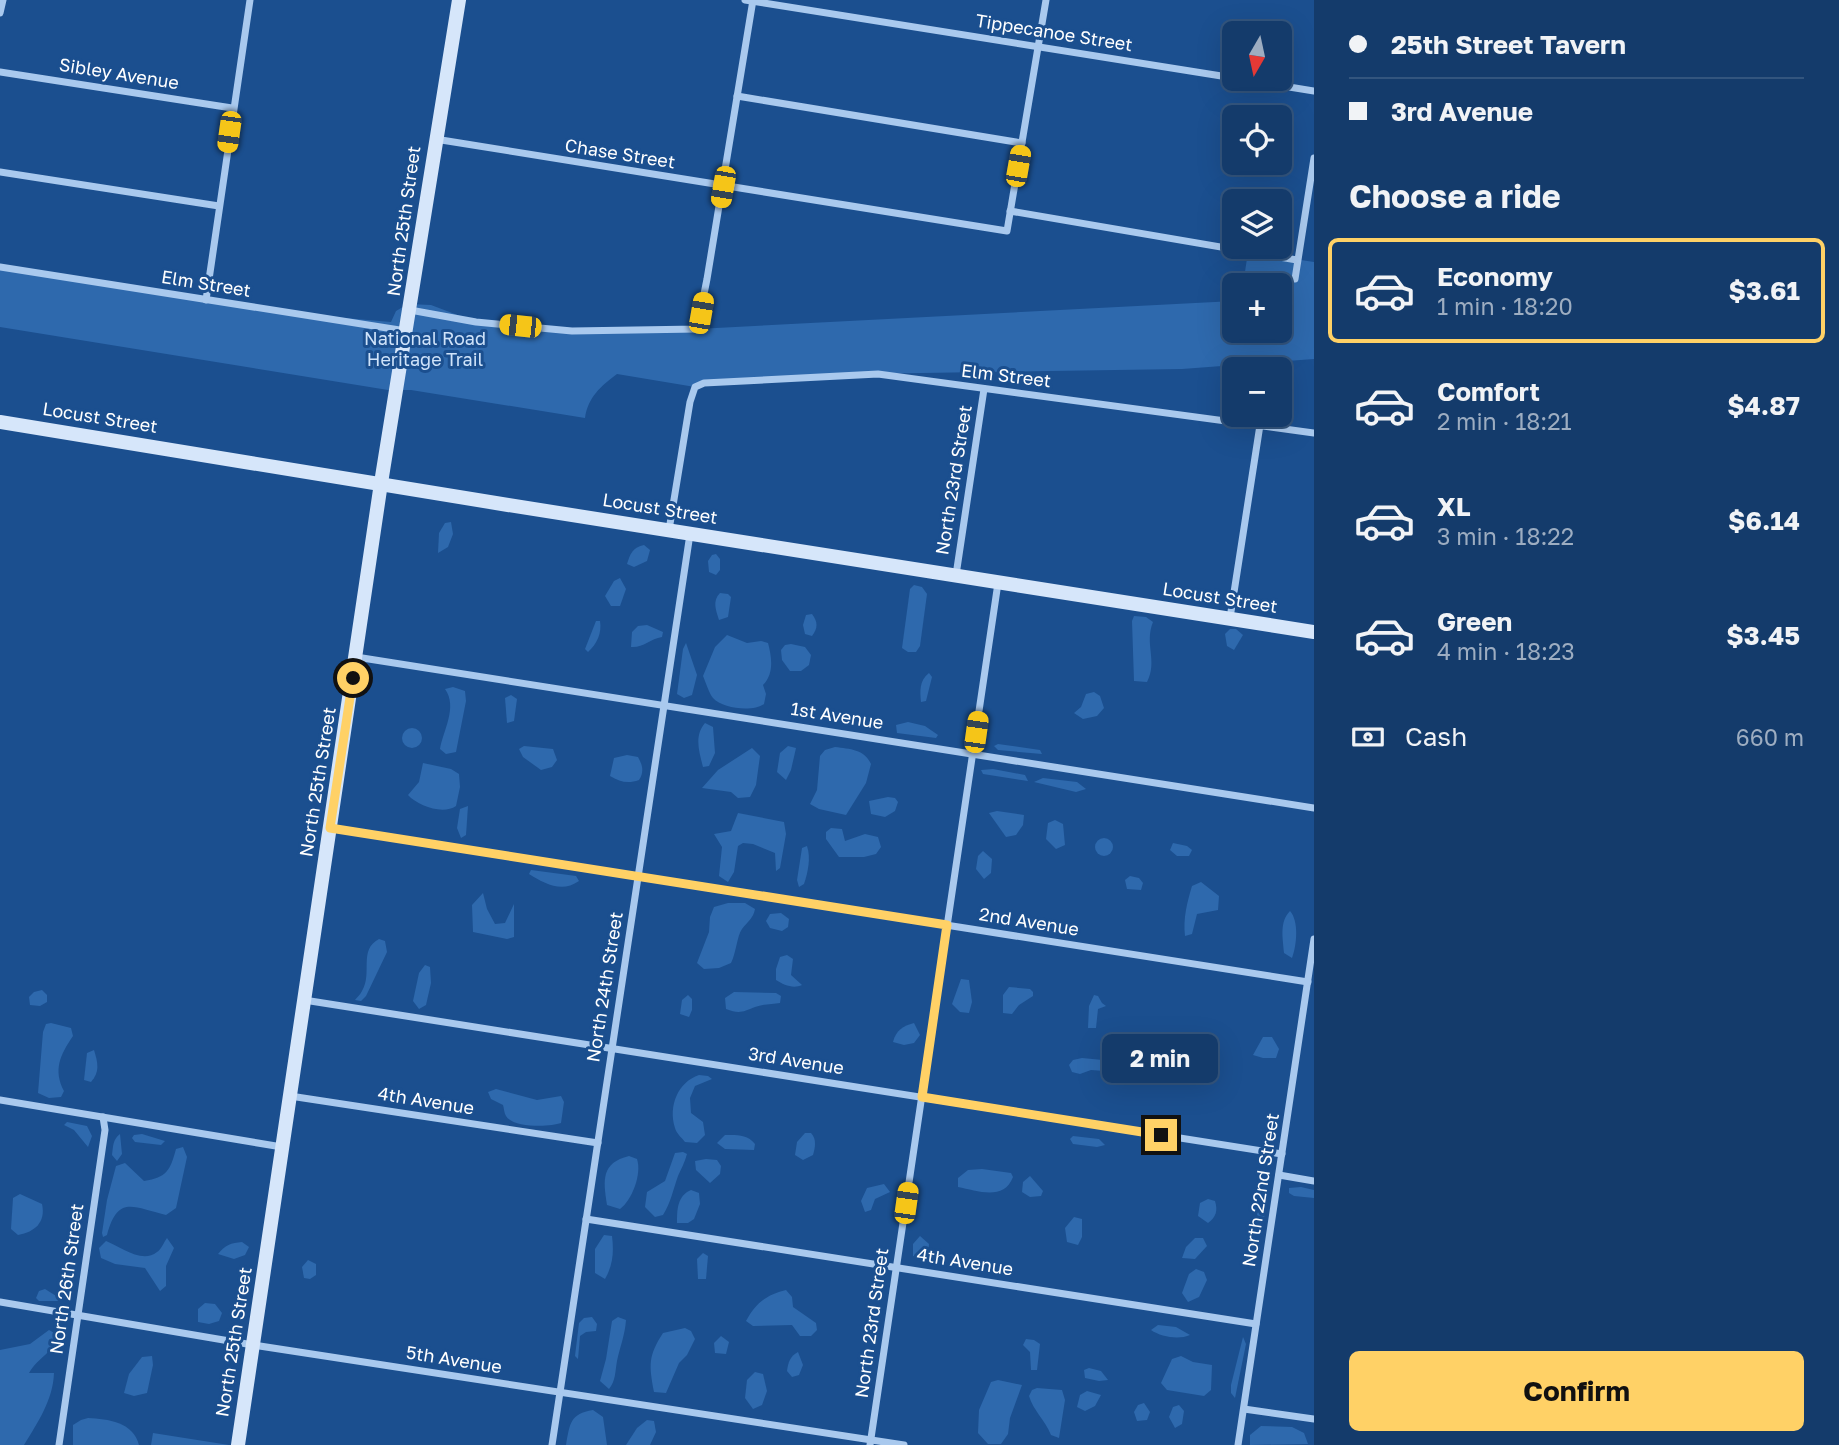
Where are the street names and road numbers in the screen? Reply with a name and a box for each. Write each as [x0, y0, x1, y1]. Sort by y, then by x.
street label: Tippecanoe Street [974, 9, 1134, 55]
street label: Sibley Avenue [58, 53, 181, 93]
street label: Chase Street [563, 133, 677, 173]
street label: North 25th Street [382, 144, 424, 297]
street label: Elm Street [160, 265, 253, 301]
street label: Elm Street [960, 359, 1052, 391]
street label: Locust Street [41, 397, 159, 437]
street label: North 23rd Street [930, 403, 976, 556]
street label: Locust Street [601, 488, 719, 528]
street label: Locust Street [1161, 577, 1279, 617]
street label: 1st Avenue [789, 697, 885, 733]
street label: North 25th Street [294, 705, 340, 858]
street label: 2nd Avenue [978, 902, 1081, 940]
street label: North 24th Street [581, 910, 627, 1064]
street label: 3rd Avenue [747, 1042, 846, 1078]
street label: 4th Avenue [376, 1082, 476, 1118]
street label: North 22nd Street [1237, 1111, 1283, 1268]
street label: North 26th Street [45, 1202, 87, 1356]
street label: 4th Avenue [915, 1243, 1015, 1279]
street label: North 23rd Street [850, 1246, 892, 1399]
street label: North 25th Street [210, 1265, 256, 1418]
street label: 5th Avenue [405, 1341, 504, 1377]

